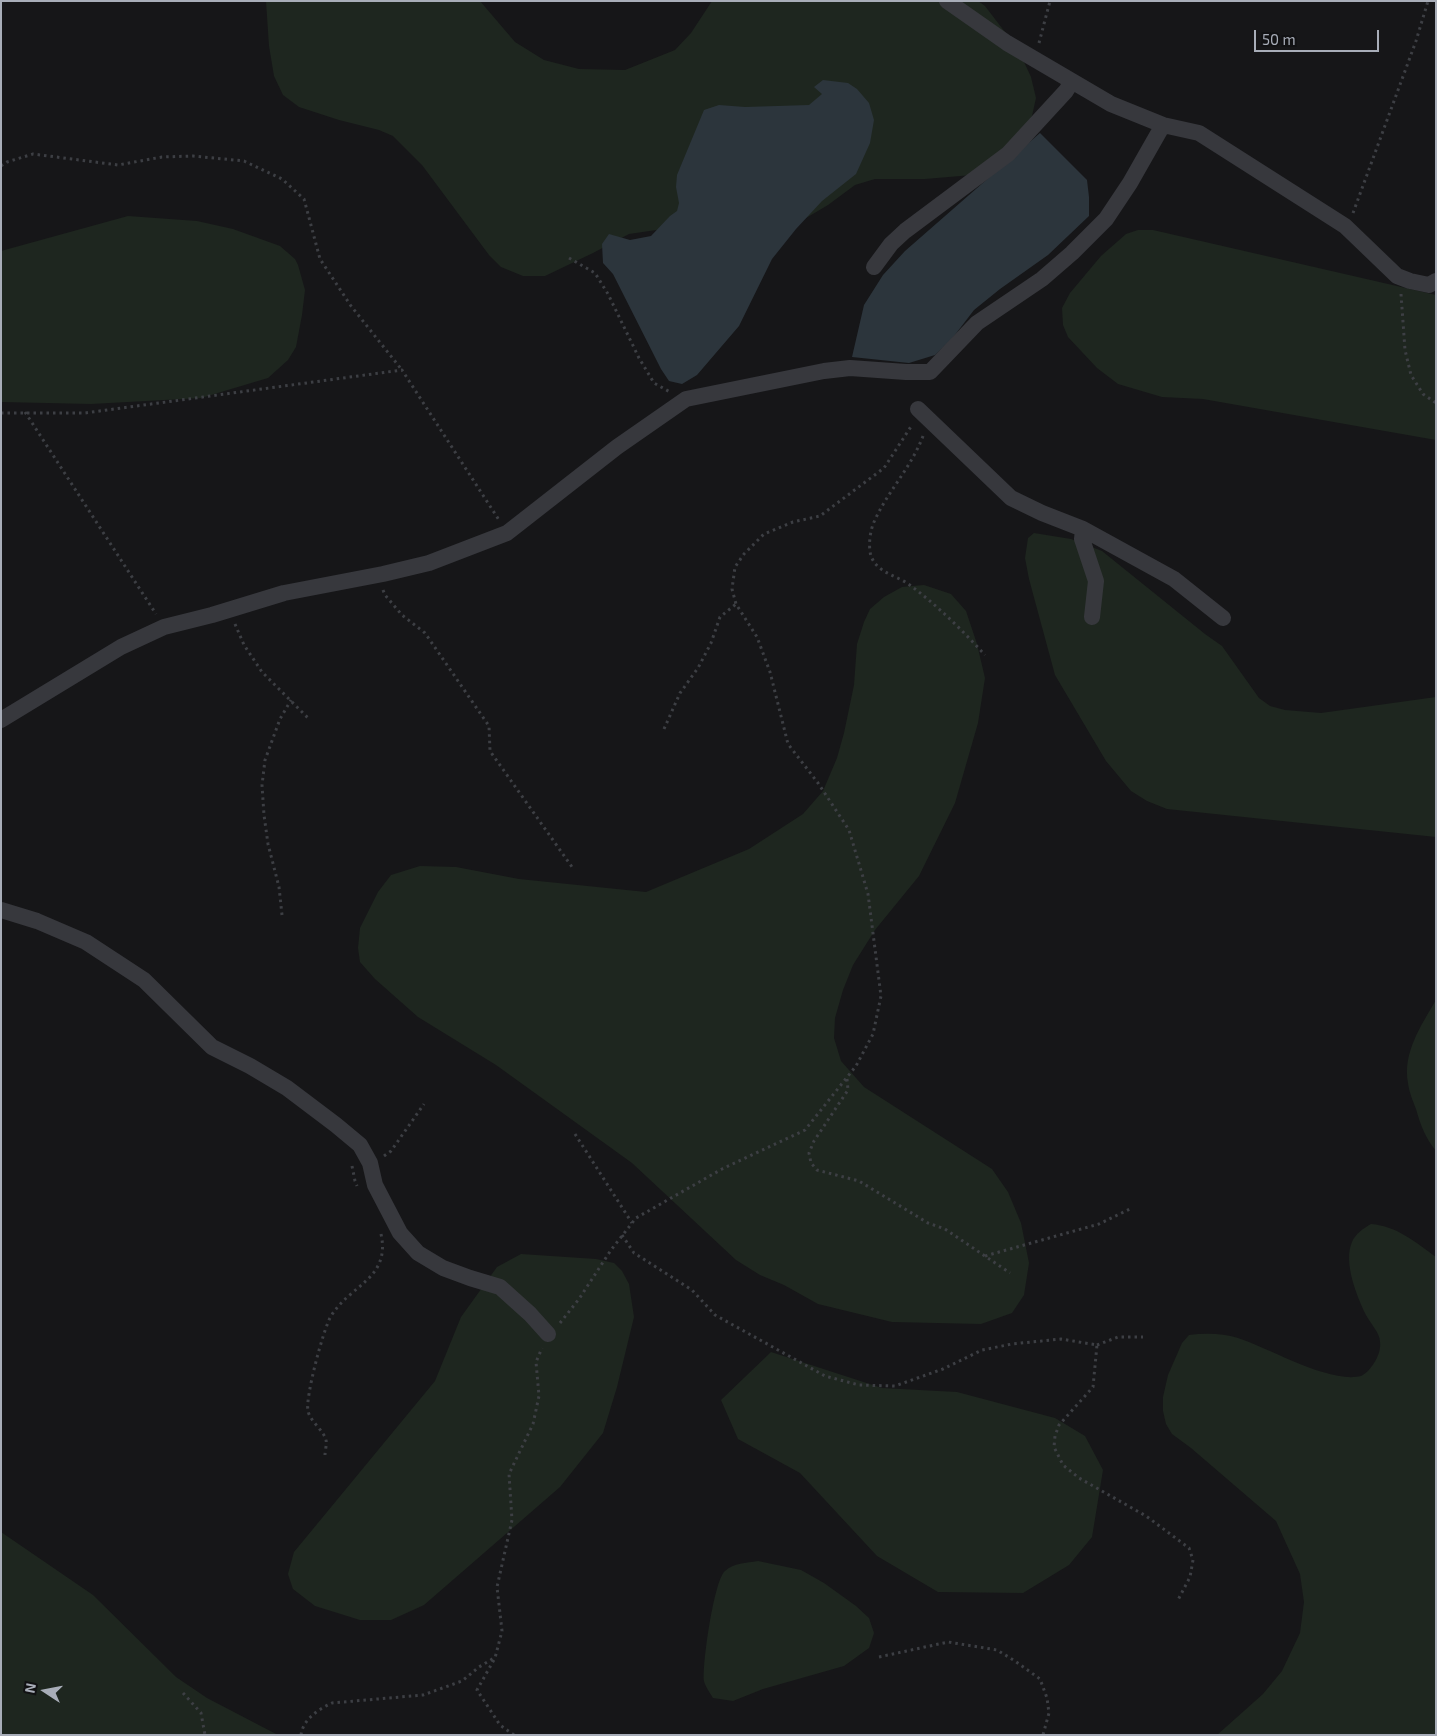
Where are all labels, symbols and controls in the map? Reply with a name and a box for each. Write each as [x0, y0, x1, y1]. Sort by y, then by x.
scale bar [1257, 20, 1382, 52]
text: 50 m [1262, 30, 1296, 48]
north arrow [20, 1666, 70, 1716]
text: N [20, 1681, 39, 1695]

